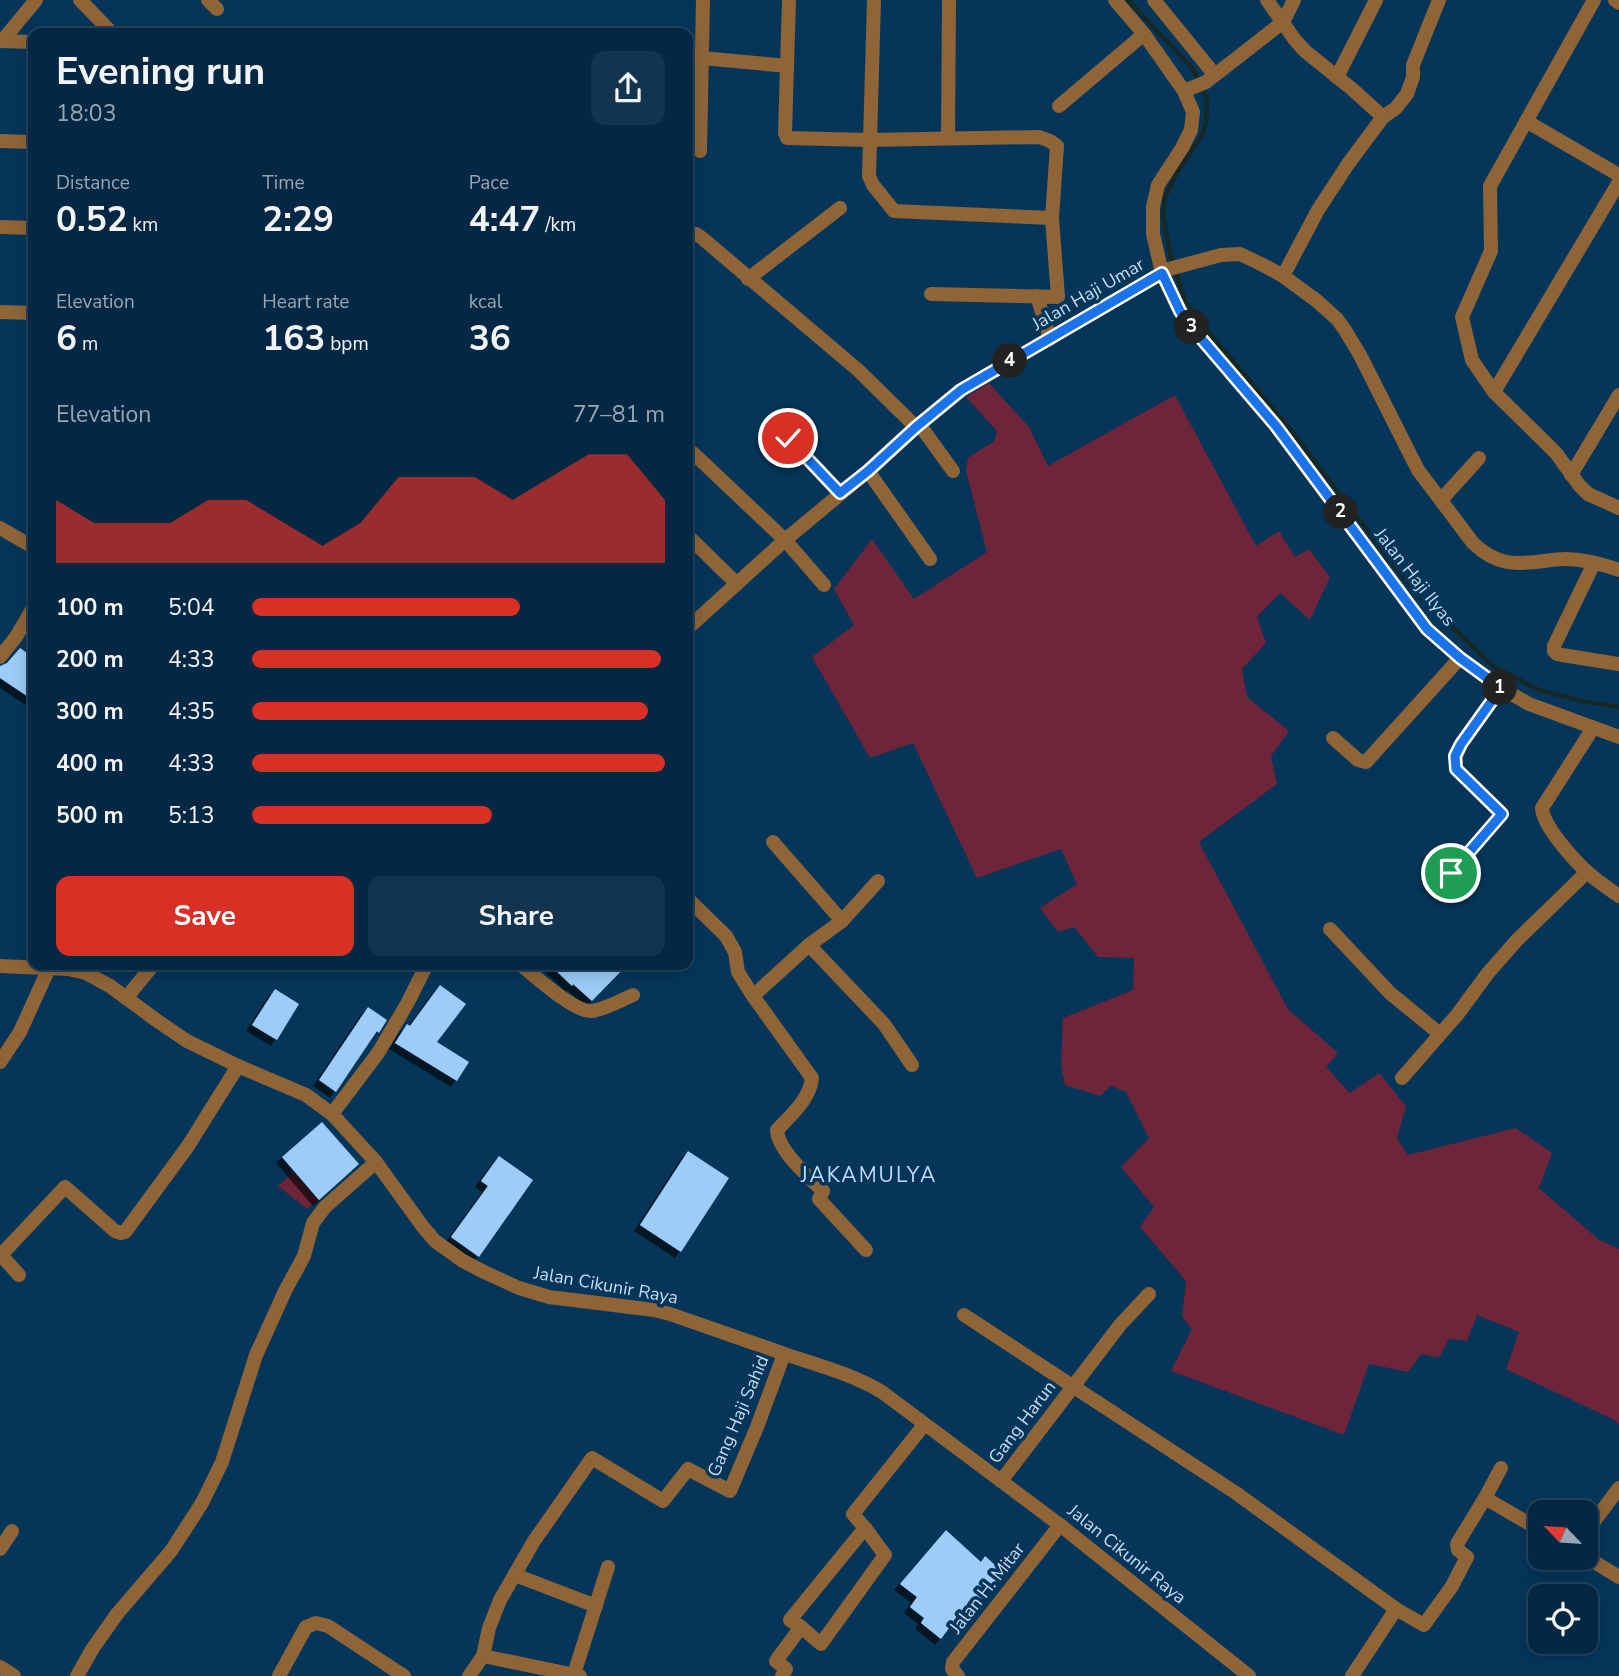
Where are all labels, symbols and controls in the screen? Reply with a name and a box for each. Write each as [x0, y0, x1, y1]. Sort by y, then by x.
text: Evening run [56, 46, 265, 97]
button: share [591, 51, 665, 125]
text: 18:03 [56, 98, 116, 129]
text: Distance [56, 170, 130, 196]
text: Time [262, 170, 305, 196]
text: Pace [469, 170, 509, 196]
text: 0.52 [56, 196, 128, 243]
text: 2:29 [262, 196, 334, 243]
text: 4:47 [469, 196, 540, 243]
text: km [128, 212, 158, 238]
text: /km [540, 212, 576, 238]
street label: Jalan Haji Umar [1027, 252, 1149, 336]
text: Elevation [56, 289, 135, 315]
text: Heart rate [262, 289, 349, 315]
text: kcal [469, 289, 502, 315]
pin: 3 [1174, 310, 1210, 344]
text: 3 [1186, 313, 1197, 339]
text: 6 [56, 315, 77, 362]
text: 163 [262, 315, 325, 362]
text: 36 [469, 315, 511, 362]
text: m [77, 331, 98, 357]
text: bpm [325, 331, 369, 357]
pin: 4 [992, 344, 1028, 378]
text: 4 [1004, 347, 1015, 373]
text: Elevation [56, 399, 151, 430]
text: 77–81 m [573, 399, 665, 430]
pin [758, 408, 818, 468]
icon: check [769, 419, 807, 457]
pin: 2 [1324, 494, 1358, 530]
text: 2 [1335, 498, 1346, 524]
street label: Jalan Haji Ilyas [1368, 522, 1461, 631]
text: 100 m [56, 592, 124, 623]
text: 5:04 [168, 592, 215, 623]
text: 200 m [56, 644, 124, 675]
text: 4:33 [168, 644, 215, 675]
pin: 1 [1482, 670, 1518, 706]
text: 1 [1494, 674, 1505, 700]
text: 300 m [56, 696, 124, 727]
text: 4:35 [168, 696, 215, 727]
text: 400 m [56, 748, 124, 779]
text: 4:33 [168, 748, 215, 779]
text: 500 m [56, 800, 124, 831]
text: 5:13 [168, 800, 215, 831]
pin [1421, 843, 1481, 903]
icon: arrive [1432, 854, 1470, 892]
button: Save [56, 876, 354, 956]
button: Share [368, 876, 665, 956]
district label: JAKAMULYA [800, 1161, 937, 1189]
street label: Jalan Cikunir Raya [531, 1260, 680, 1309]
street label: Gang Haji Sahid [702, 1352, 774, 1480]
street label: Gang Harun [983, 1376, 1061, 1468]
street label: Jalan Cikunir Raya [1062, 1498, 1191, 1609]
north arrow [1528, 1500, 1598, 1570]
map controls [1528, 1500, 1598, 1654]
street label: Jalan H. Mitar [943, 1537, 1030, 1639]
button: locate [1528, 1584, 1598, 1654]

